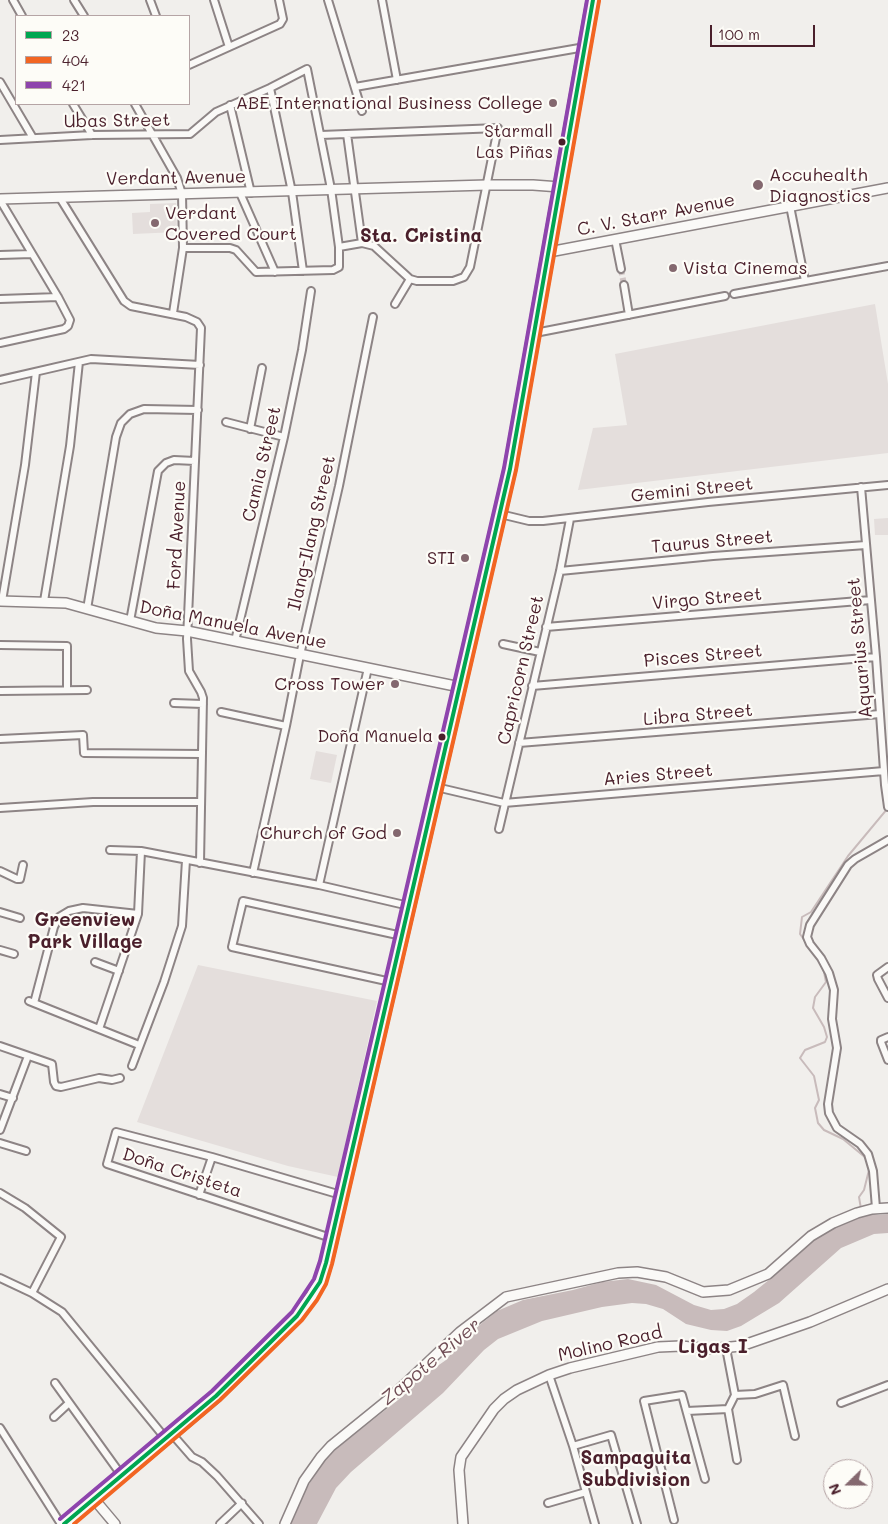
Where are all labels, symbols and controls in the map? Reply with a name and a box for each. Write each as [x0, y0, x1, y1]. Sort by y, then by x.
legend [15, 15, 190, 105]
scale bar [713, 15, 818, 47]
text: 100 m [718, 24, 760, 44]
text: 23 [62, 25, 79, 45]
text: 404 [62, 50, 89, 70]
text: 421 [62, 75, 86, 95]
place label: ABE International Business College [236, 92, 543, 114]
marker: ABE International Business College [547, 97, 559, 109]
street label: Ubas Street [64, 109, 170, 133]
place label: Starmall Las Piñas [476, 122, 553, 162]
marker: Starmall Las Piñas [557, 137, 567, 147]
place label: Accuhealth Diagnostics [769, 164, 871, 206]
street label: Verdant Avenue [106, 166, 246, 190]
marker: Accuhealth Diagnostics [751, 178, 765, 192]
street label: C. V. Starr Avenue [575, 189, 737, 241]
place label: Verdant Covered Court [165, 202, 297, 244]
marker: Verdant Covered Court [149, 217, 161, 229]
district label: Sta. Cristina [360, 225, 482, 247]
place label: Vista Cinemas [683, 257, 808, 279]
marker: Vista Cinemas [667, 262, 679, 274]
street label: Camia Street [238, 404, 286, 524]
street label: Ilang-Ilang Street [284, 453, 340, 613]
street label: Gemini Street [630, 473, 754, 507]
street label: Ford Avenue [163, 480, 191, 590]
street label: Taurus Street [650, 526, 774, 558]
place label: STI [427, 547, 455, 569]
marker: STI [459, 552, 471, 564]
street label: Aquarius Street [843, 577, 877, 719]
street label: Virgo Street [651, 583, 763, 615]
street label: Capricorn Street [493, 593, 549, 747]
street label: Doña Manuela Avenue [138, 596, 328, 654]
street label: Pisces Street [643, 640, 763, 672]
place label: Cross Tower [274, 673, 385, 695]
marker: Cross Tower [389, 678, 401, 690]
street label: Libra Street [642, 699, 754, 731]
place label: Doña Manuela [318, 727, 433, 747]
marker: Doña Manuela [437, 732, 447, 742]
street label: Aries Street [602, 759, 714, 791]
place label: Church of God [260, 822, 387, 844]
marker: Church of God [391, 827, 403, 839]
district label: Greenview Park Village [27, 909, 143, 953]
street label: Doña Cristeta [120, 1144, 244, 1202]
water label: Zapote River [377, 1314, 485, 1410]
street label: Molino Road [556, 1322, 664, 1366]
district label: Ligas I [678, 1335, 748, 1359]
district label: Sampaguita Subdivision [580, 1447, 692, 1491]
north arrow [823, 1459, 873, 1509]
text: N [824, 1481, 845, 1498]

